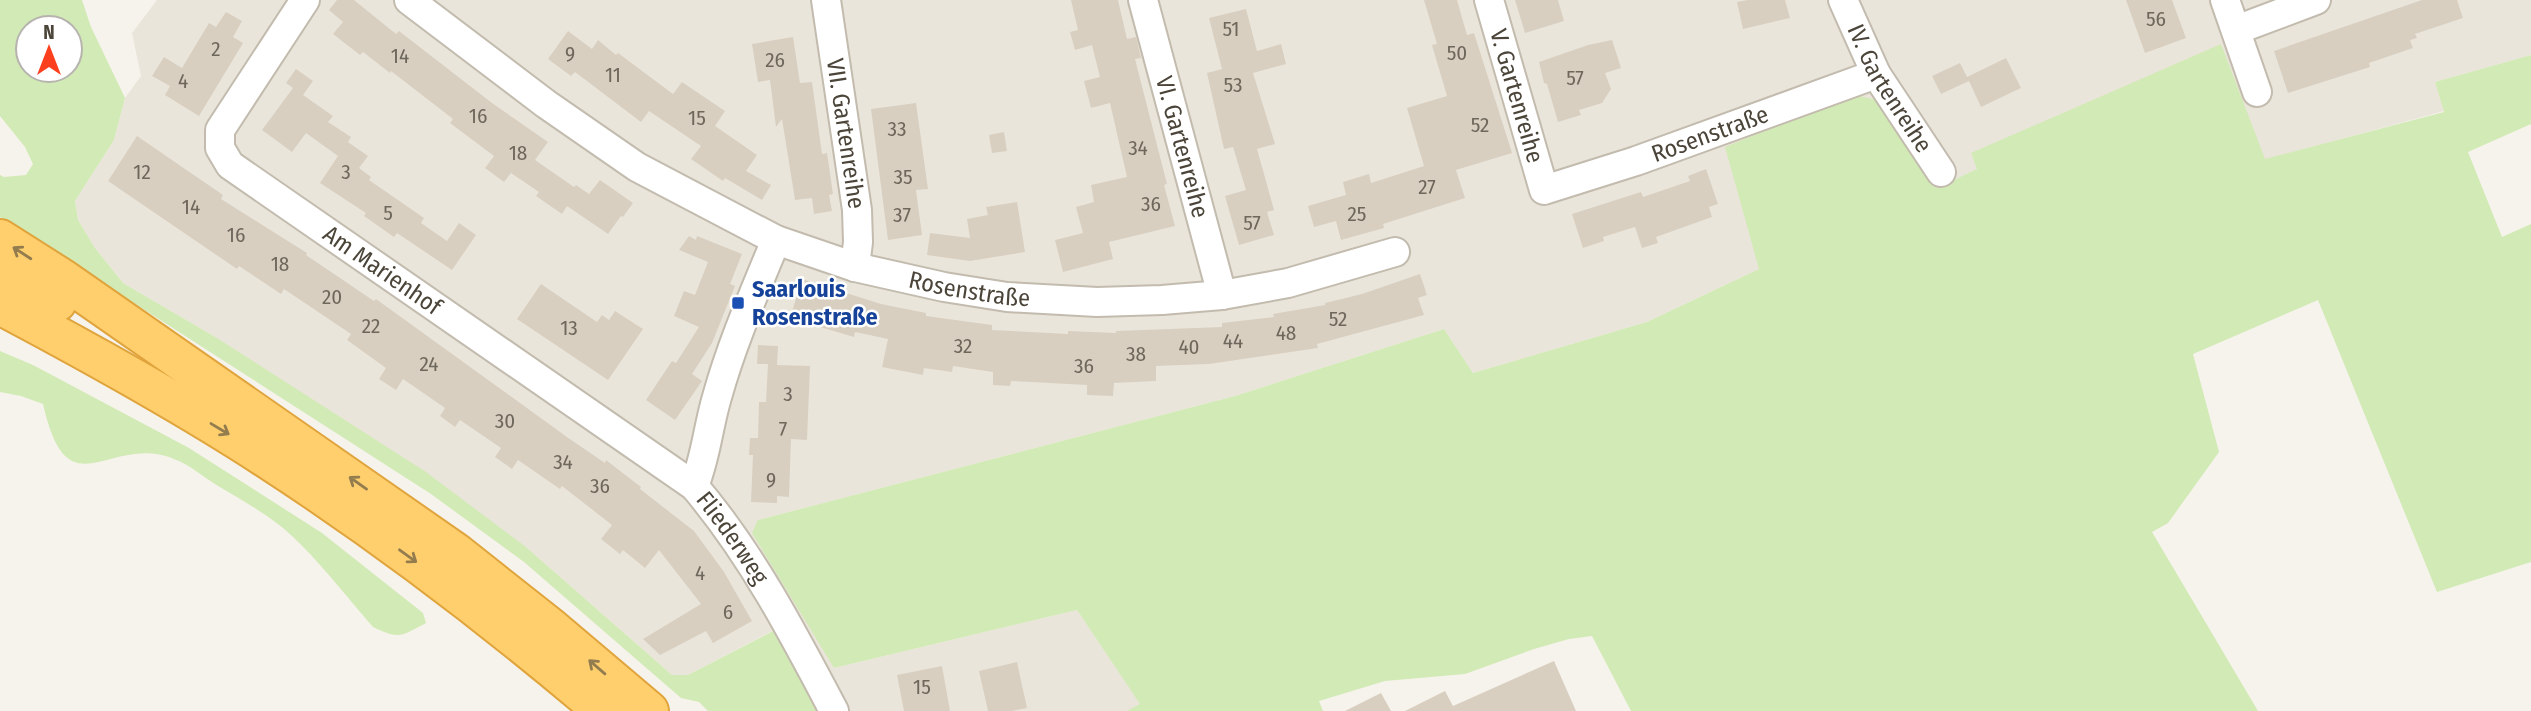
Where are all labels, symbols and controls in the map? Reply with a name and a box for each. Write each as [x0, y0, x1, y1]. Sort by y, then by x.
house number: 56 [2146, 6, 2166, 32]
north arrow [14, 14, 84, 84]
house number: 51 [1223, 16, 1239, 42]
street label: IV. Gartenreihe [1842, 20, 1938, 158]
text: N [43, 21, 55, 44]
street label: V. Gartenreihe [1484, 26, 1549, 166]
house number: 2 [211, 36, 221, 62]
house number: 50 [1447, 40, 1467, 66]
house number: 9 [565, 41, 575, 67]
house number: 14 [391, 43, 409, 69]
house number: 26 [765, 47, 785, 73]
street label: VII. Gartenreihe [821, 57, 871, 211]
house number: 11 [605, 62, 621, 88]
house number: 57 [1566, 65, 1584, 91]
house number: 4 [178, 68, 188, 94]
house number: 53 [1224, 72, 1242, 98]
street label: VI. Gartenreihe [1150, 73, 1215, 221]
street label: Rosenstraße [1648, 100, 1772, 168]
house number: 16 [469, 103, 487, 129]
house number: 15 [688, 105, 706, 131]
house number: 52 [1471, 112, 1489, 138]
house number: 33 [888, 116, 906, 142]
house number: 34 [1128, 135, 1148, 161]
house number: 18 [509, 140, 527, 166]
house number: 12 [133, 159, 151, 185]
house number: 3 [341, 159, 351, 185]
house number: 35 [893, 164, 913, 190]
house number: 27 [1418, 174, 1436, 200]
house number: 36 [1141, 191, 1161, 217]
house number: 14 [182, 194, 200, 220]
house number: 5 [383, 200, 393, 226]
house number: 25 [1348, 201, 1366, 227]
house number: 37 [893, 202, 911, 228]
house number: 57 [1243, 210, 1261, 236]
street label: Am Marienhof [318, 220, 448, 322]
house number: 16 [227, 222, 245, 248]
one-way arrow [13, 246, 32, 261]
house number: 18 [271, 251, 289, 277]
street label: Rosenstraße [906, 266, 1031, 312]
place label: Saarlouis Rosenstraße [752, 275, 878, 331]
house number: 20 [322, 284, 342, 310]
marker: Saarlouis Rosenstraße [730, 295, 746, 311]
house number: 52 [1329, 306, 1347, 332]
house number: 22 [362, 313, 380, 339]
house number: 13 [560, 315, 578, 341]
house number: 48 [1276, 320, 1296, 346]
house number: 44 [1223, 328, 1243, 354]
house number: 32 [954, 333, 972, 359]
house number: 40 [1178, 334, 1200, 360]
house number: 38 [1126, 341, 1146, 367]
house number: 24 [419, 351, 439, 377]
house number: 36 [1074, 353, 1094, 379]
house number: 3 [783, 381, 793, 407]
house number: 30 [495, 408, 515, 434]
house number: 7 [779, 416, 787, 442]
one-way arrow [209, 422, 229, 436]
house number: 34 [553, 449, 573, 475]
house number: 9 [766, 467, 776, 493]
house number: 36 [590, 473, 610, 499]
one-way arrow [349, 476, 368, 490]
street label: Fliederweg [690, 486, 775, 590]
one-way arrow [398, 549, 417, 563]
house number: 4 [695, 560, 705, 586]
house number: 6 [723, 599, 733, 625]
one-way arrow [588, 659, 606, 675]
house number: 15 [913, 674, 931, 700]

